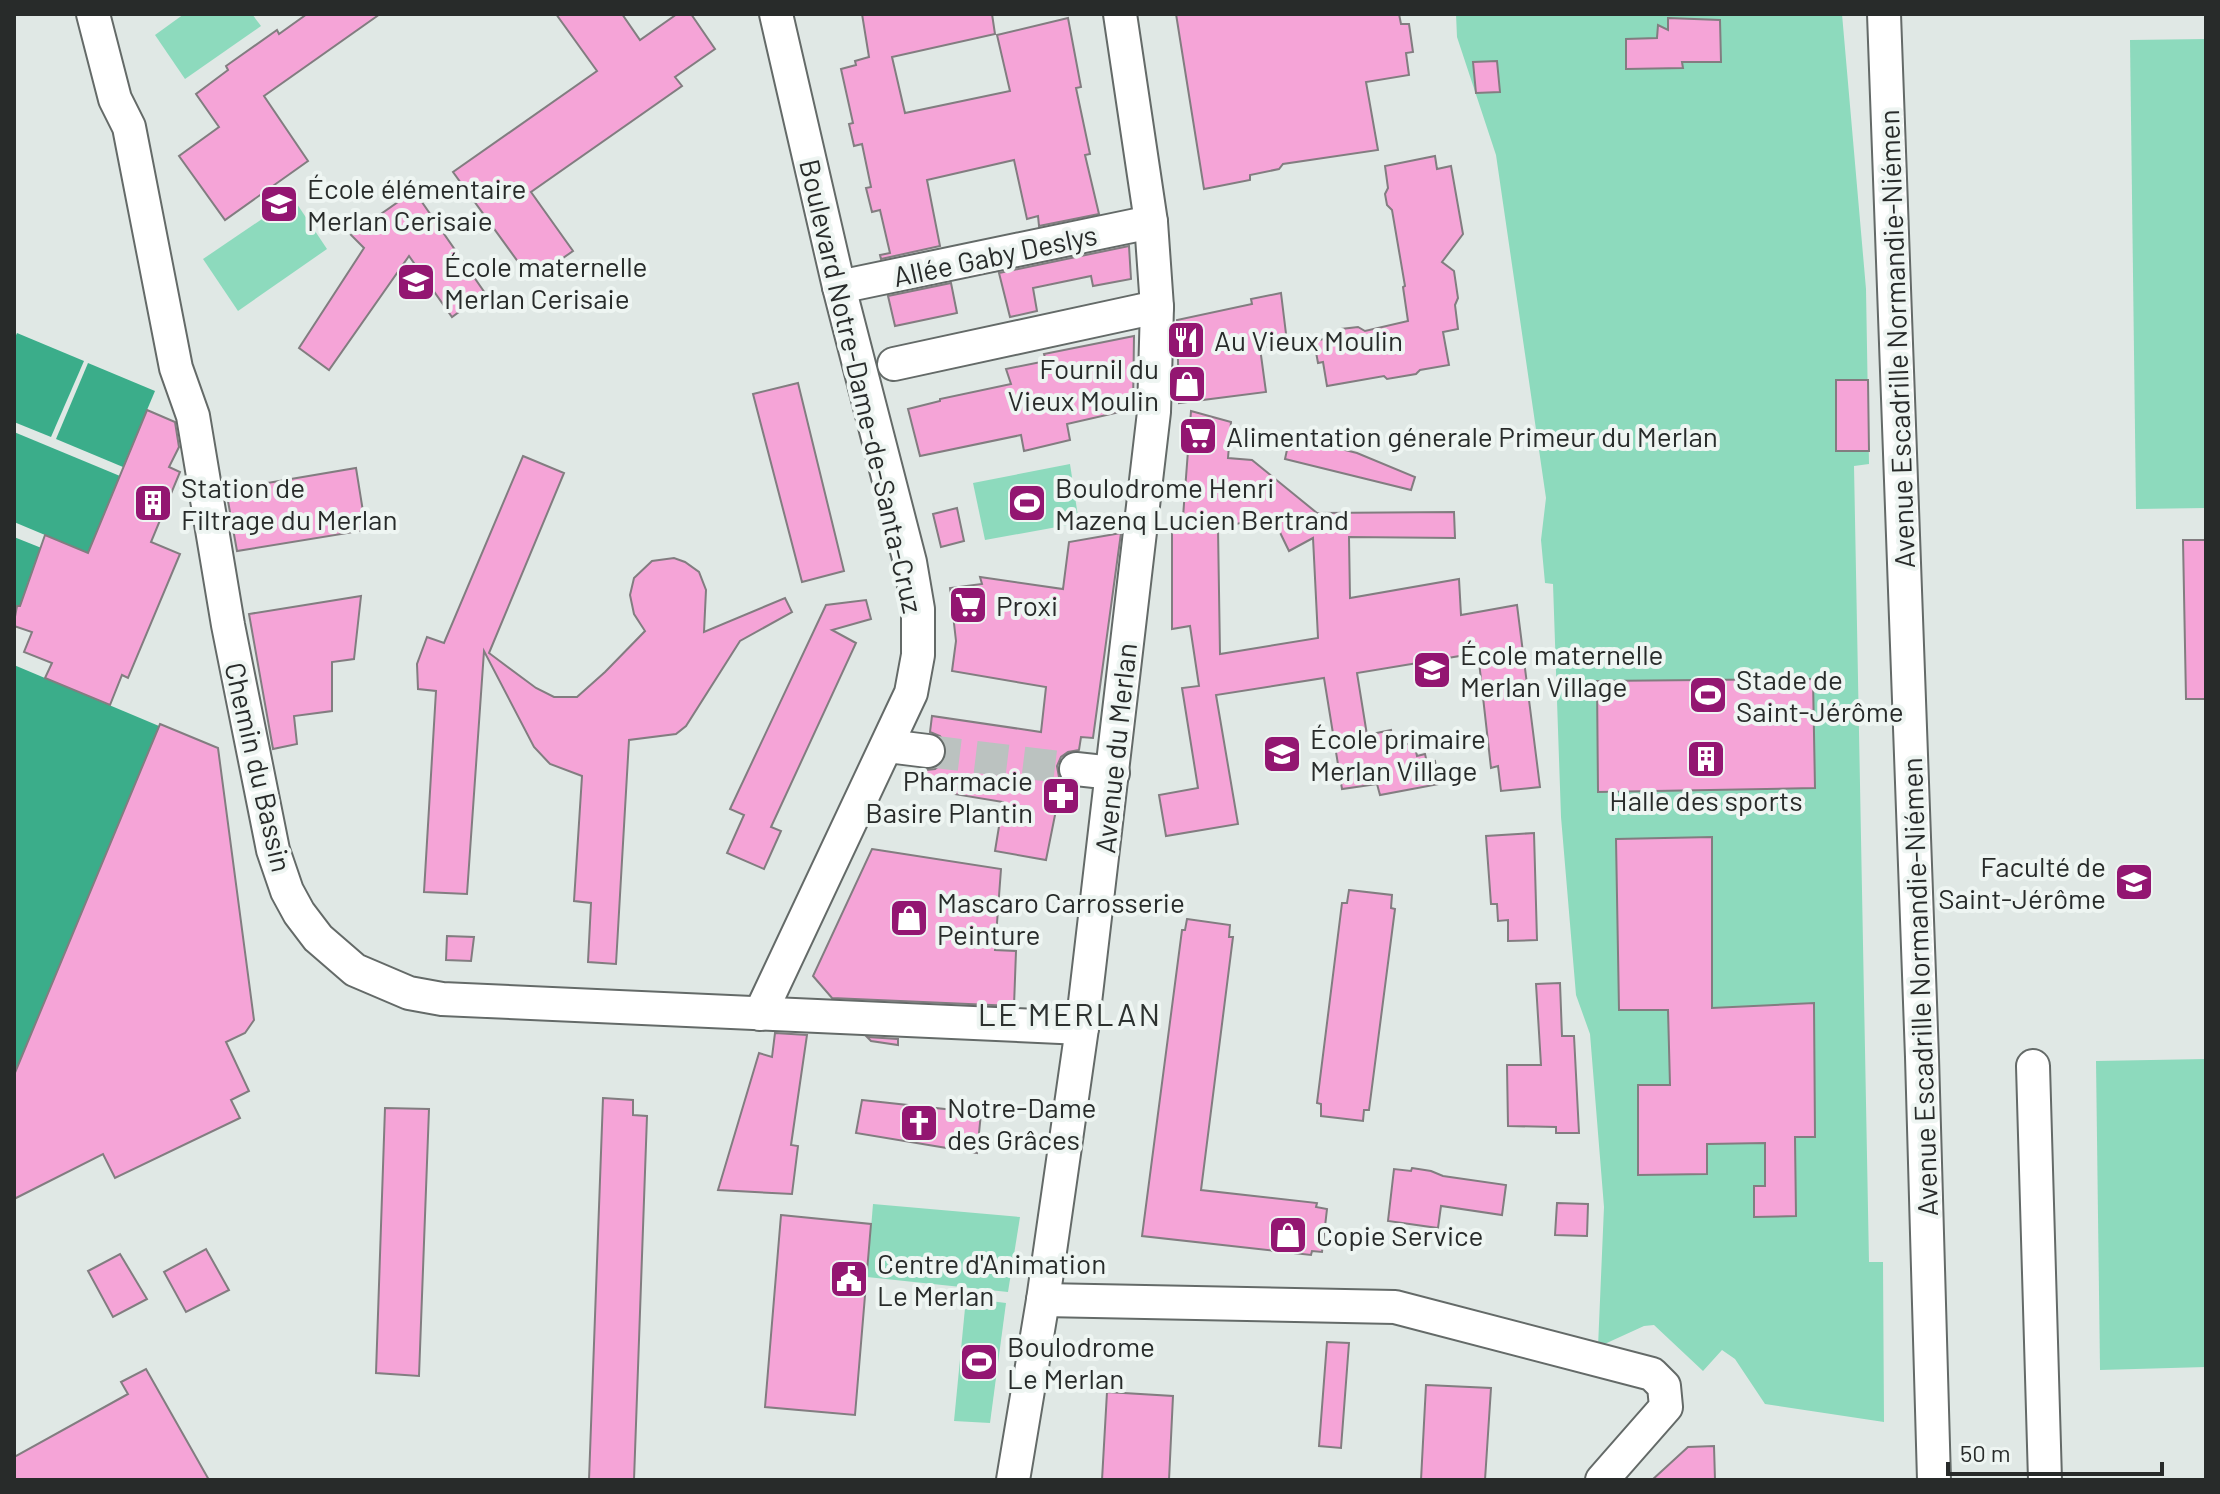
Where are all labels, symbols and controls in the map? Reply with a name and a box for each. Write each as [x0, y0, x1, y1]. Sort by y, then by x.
street label: Avenue Escadrille Normandie-Niémen [1871, 109, 1921, 569]
street label: Boulevard Notre-Dame-de-Santa-Cruz [793, 156, 931, 616]
place label: École élémentaire Merlan Cerisaie [307, 171, 527, 237]
school or university icon: École élémentaire Merlan Cerisaie [258, 183, 300, 225]
street label: Allée Gaby Deslys [890, 217, 1100, 293]
place label: École maternelle Merlan Cerisaie [444, 249, 648, 315]
school or university icon: École maternelle Merlan Cerisaie [395, 261, 437, 303]
restaurant icon: Au Vieux Moulin [1165, 319, 1207, 361]
place label: Au Vieux Moulin [1214, 323, 1403, 357]
place label: Fournil du Vieux Moulin [1008, 351, 1159, 417]
shop icon: Fournil du Vieux Moulin [1166, 363, 1208, 405]
supermarket icon: Alimentation génerale Primeur du Merlan [1177, 415, 1219, 457]
place label: Alimentation génerale Primeur du Merlan [1226, 419, 1718, 453]
place label: Station de Filtrage du Merlan [181, 470, 398, 536]
place label: Boulodrome Henri Mazenq Lucien Bertrand [1055, 470, 1349, 536]
building icon: Station de Filtrage du Merlan [132, 482, 174, 524]
sports icon: Boulodrome Henri Mazenq Lucien Bertrand [1006, 482, 1048, 524]
supermarket icon: Proxi [947, 584, 989, 626]
place label: Proxi [996, 588, 1058, 622]
place label: École maternelle Merlan Village [1460, 637, 1664, 703]
street label: Avenue du Merlan [1087, 641, 1143, 855]
school or university icon: École maternelle Merlan Village [1411, 649, 1453, 691]
street label: Chemin du Bassin [218, 659, 300, 875]
place label: Stade de Saint-Jérôme [1736, 662, 1904, 728]
sports icon: Stade de Saint-Jérôme [1687, 674, 1729, 716]
place label: École primaire Merlan Village [1310, 721, 1486, 787]
school or university icon: École primaire Merlan Village [1261, 733, 1303, 775]
building icon: Halle des sports [1685, 738, 1727, 780]
street label: Avenue Escadrille Normandie-Niémen [1894, 757, 1944, 1217]
place label: Pharmacie Basire Plantin [865, 763, 1033, 829]
pharmacy icon: Pharmacie Basire Plantin [1040, 775, 1082, 817]
place label: Halle des sports [1609, 783, 1803, 817]
place label: Faculté de Saint-Jérôme [1938, 849, 2106, 915]
school or university icon: Faculté de Saint-Jérôme [2113, 861, 2155, 903]
place label: Mascaro Carrosserie Peinture [937, 885, 1185, 951]
shop icon: Mascaro Carrosserie Peinture [888, 897, 930, 939]
district label: LE MERLAN [978, 994, 1162, 1032]
place label: Notre-Dame des Grâces [947, 1090, 1097, 1156]
church icon: Notre-Dame des Grâces [898, 1102, 940, 1144]
shop icon: Copie Service [1267, 1214, 1309, 1256]
place label: Copie Service [1316, 1218, 1483, 1252]
place label: Centre d'Animation Le Merlan [877, 1246, 1106, 1312]
public building icon: Centre d'Animation Le Merlan [828, 1258, 870, 1300]
place label: Boulodrome Le Merlan [1007, 1329, 1155, 1395]
sports icon: Boulodrome Le Merlan [958, 1341, 1000, 1383]
scale bar [1948, 1426, 2162, 1476]
text: 50 m [1960, 1438, 2011, 1467]

